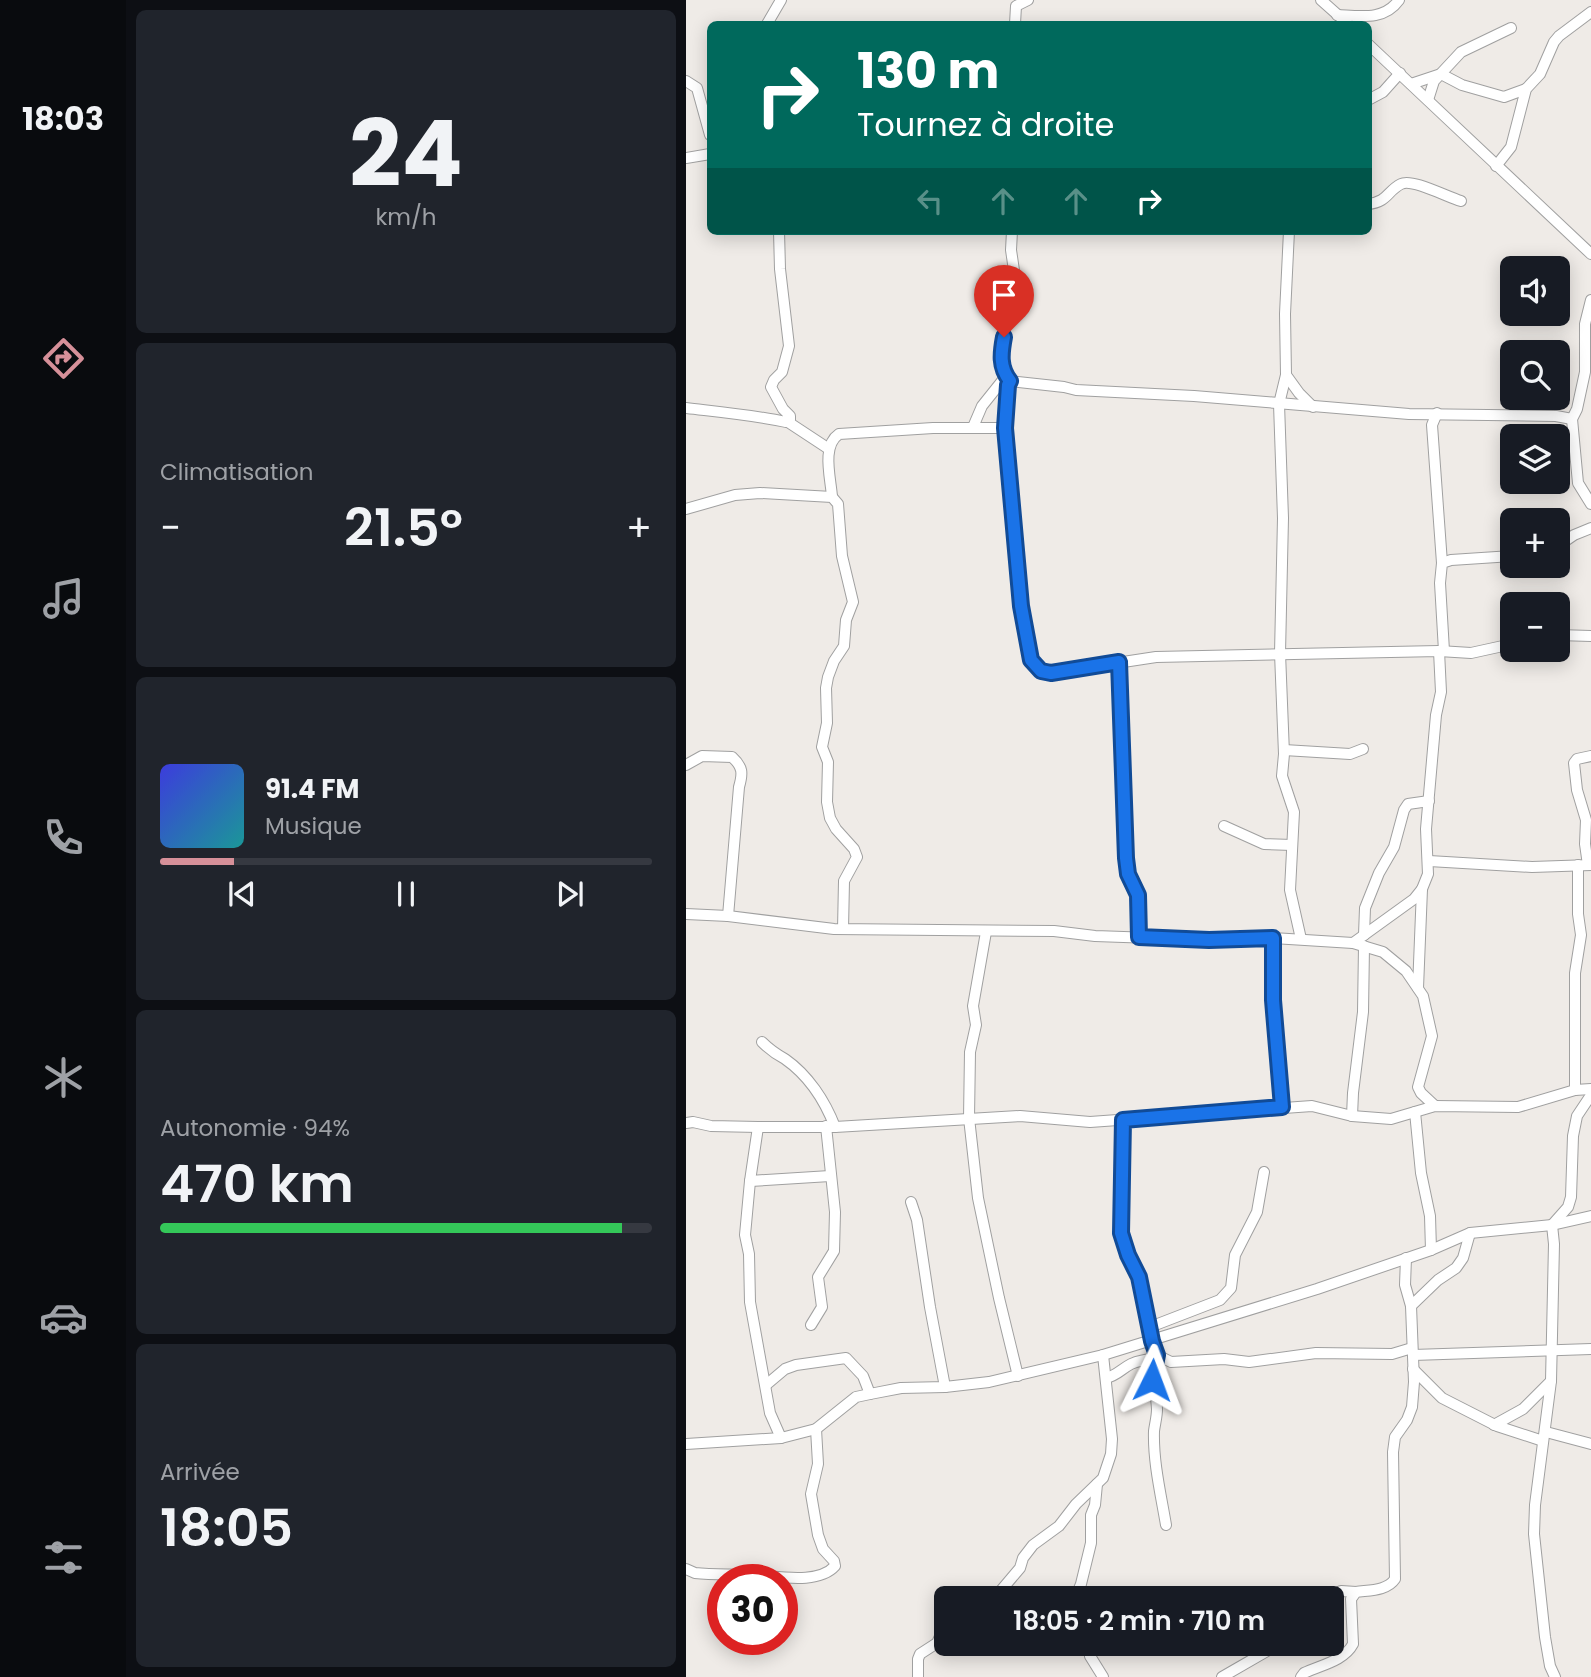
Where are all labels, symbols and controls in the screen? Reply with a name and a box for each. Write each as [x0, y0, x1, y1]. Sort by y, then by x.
text: 130 m [857, 37, 999, 105]
icon: right [742, 49, 833, 140]
text: 24 [349, 90, 463, 218]
text: 18:03 [22, 96, 104, 141]
text: Tournez à droite [857, 102, 1114, 147]
icon: left [911, 182, 949, 220]
icon: ahead [984, 182, 1022, 220]
icon: ahead [1057, 182, 1095, 220]
icon: right [1130, 182, 1168, 220]
text: km/h [375, 201, 437, 233]
map controls [1500, 256, 1570, 662]
button: sound [1500, 256, 1570, 326]
pin [974, 265, 1034, 337]
icon: arrive [985, 276, 1023, 314]
icon: directions [39, 334, 88, 383]
button: search [1500, 340, 1570, 410]
button: layers [1500, 424, 1570, 494]
text: Climatisation [160, 456, 313, 488]
text: 21.5° [344, 491, 463, 564]
text: − [160, 501, 181, 554]
text: + [626, 501, 652, 554]
button: + [1500, 508, 1570, 578]
icon: music [39, 574, 88, 623]
button: − [1500, 592, 1570, 662]
text: 91.4 FM [265, 771, 359, 807]
text: Musique [265, 810, 362, 842]
icon: phone [39, 813, 88, 862]
icon: previous [223, 875, 261, 913]
icon: pause [387, 875, 425, 913]
icon: next [551, 875, 589, 913]
icon: climate [39, 1053, 88, 1102]
text: Autonomie · 94% [160, 1112, 350, 1144]
text: 470 km [160, 1147, 354, 1220]
icon: car [39, 1293, 88, 1342]
position arrow [1115, 1343, 1189, 1417]
text: Arrivée [160, 1456, 240, 1488]
text: 18:05 [160, 1491, 293, 1564]
icon: filters [39, 1533, 88, 1582]
speed limit sign: 30 [707, 1564, 798, 1655]
text: 18:05 · 2 min · 710 m [1013, 1603, 1265, 1639]

